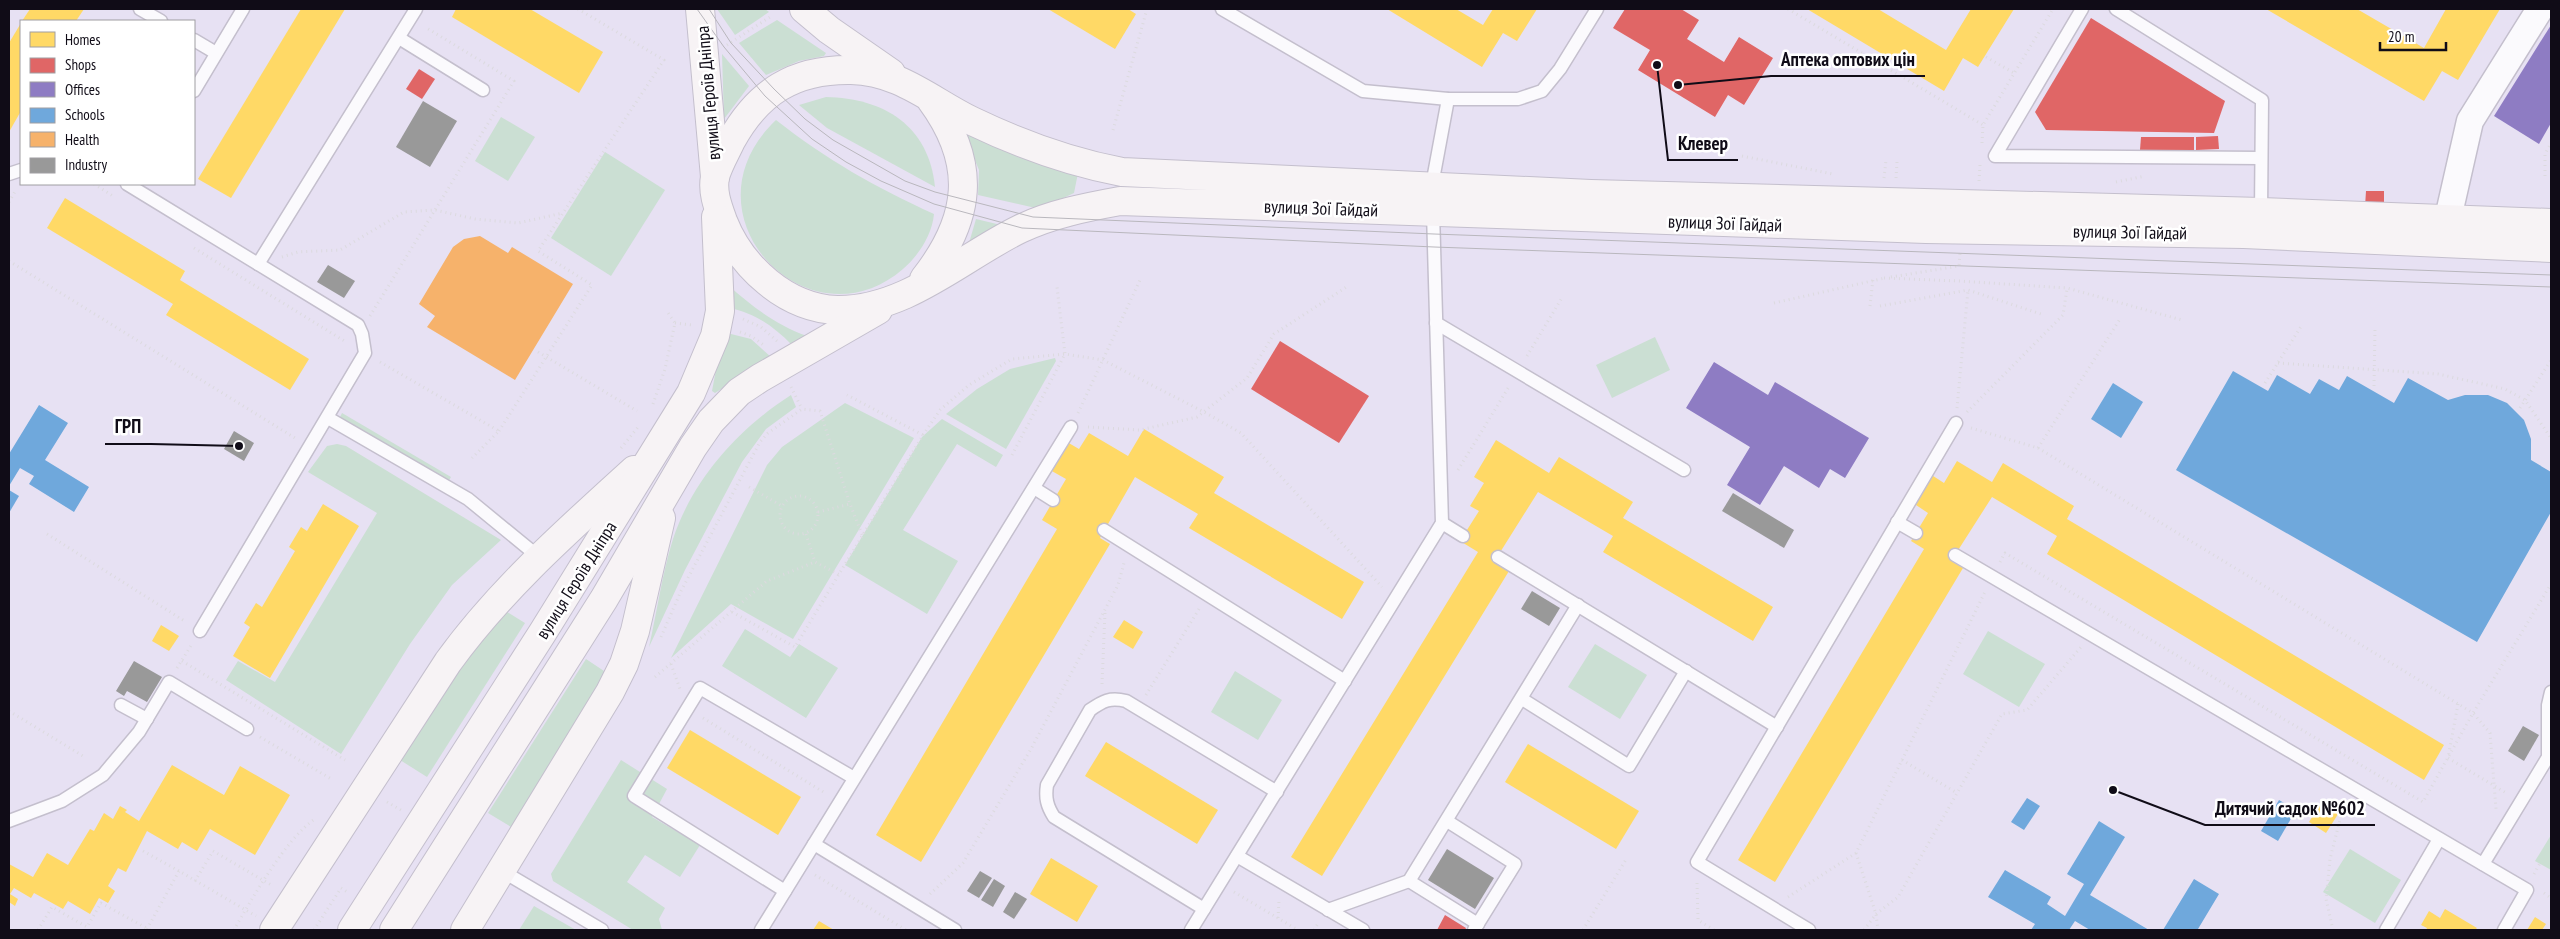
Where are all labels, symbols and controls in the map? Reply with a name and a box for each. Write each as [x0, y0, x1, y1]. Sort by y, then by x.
legend [20, 20, 195, 185]
scale bar [2380, 20, 2446, 52]
street label: вулиця Героїв Дніпра [691, 25, 725, 161]
text: 20 m [2388, 27, 2414, 46]
text: Homes [65, 30, 101, 49]
callout: Аптека оптових цін [1771, 42, 1925, 76]
text: Аптека оптових цін [1780, 47, 1915, 71]
text: Shops [65, 55, 96, 74]
text: Offices [65, 80, 100, 99]
text: Schools [65, 105, 105, 124]
callout: Клевер [1668, 126, 1738, 160]
text: Health [65, 130, 99, 149]
text: Клевер [1678, 131, 1729, 155]
text: Industry [65, 155, 107, 174]
street label: вулиця Зої Гайдай [1264, 195, 1378, 221]
street label: вулиця Зої Гайдай [1668, 210, 1782, 236]
street label: вулиця Зої Гайдай [2073, 220, 2187, 244]
callout: ГРП [105, 410, 151, 444]
text: ГРП [115, 414, 141, 438]
street label: вулиця Героїв Дніпра [531, 517, 621, 643]
callout: Дитячий садок №602 [2205, 791, 2375, 825]
text: Дитячий садок №602 [2215, 796, 2365, 820]

